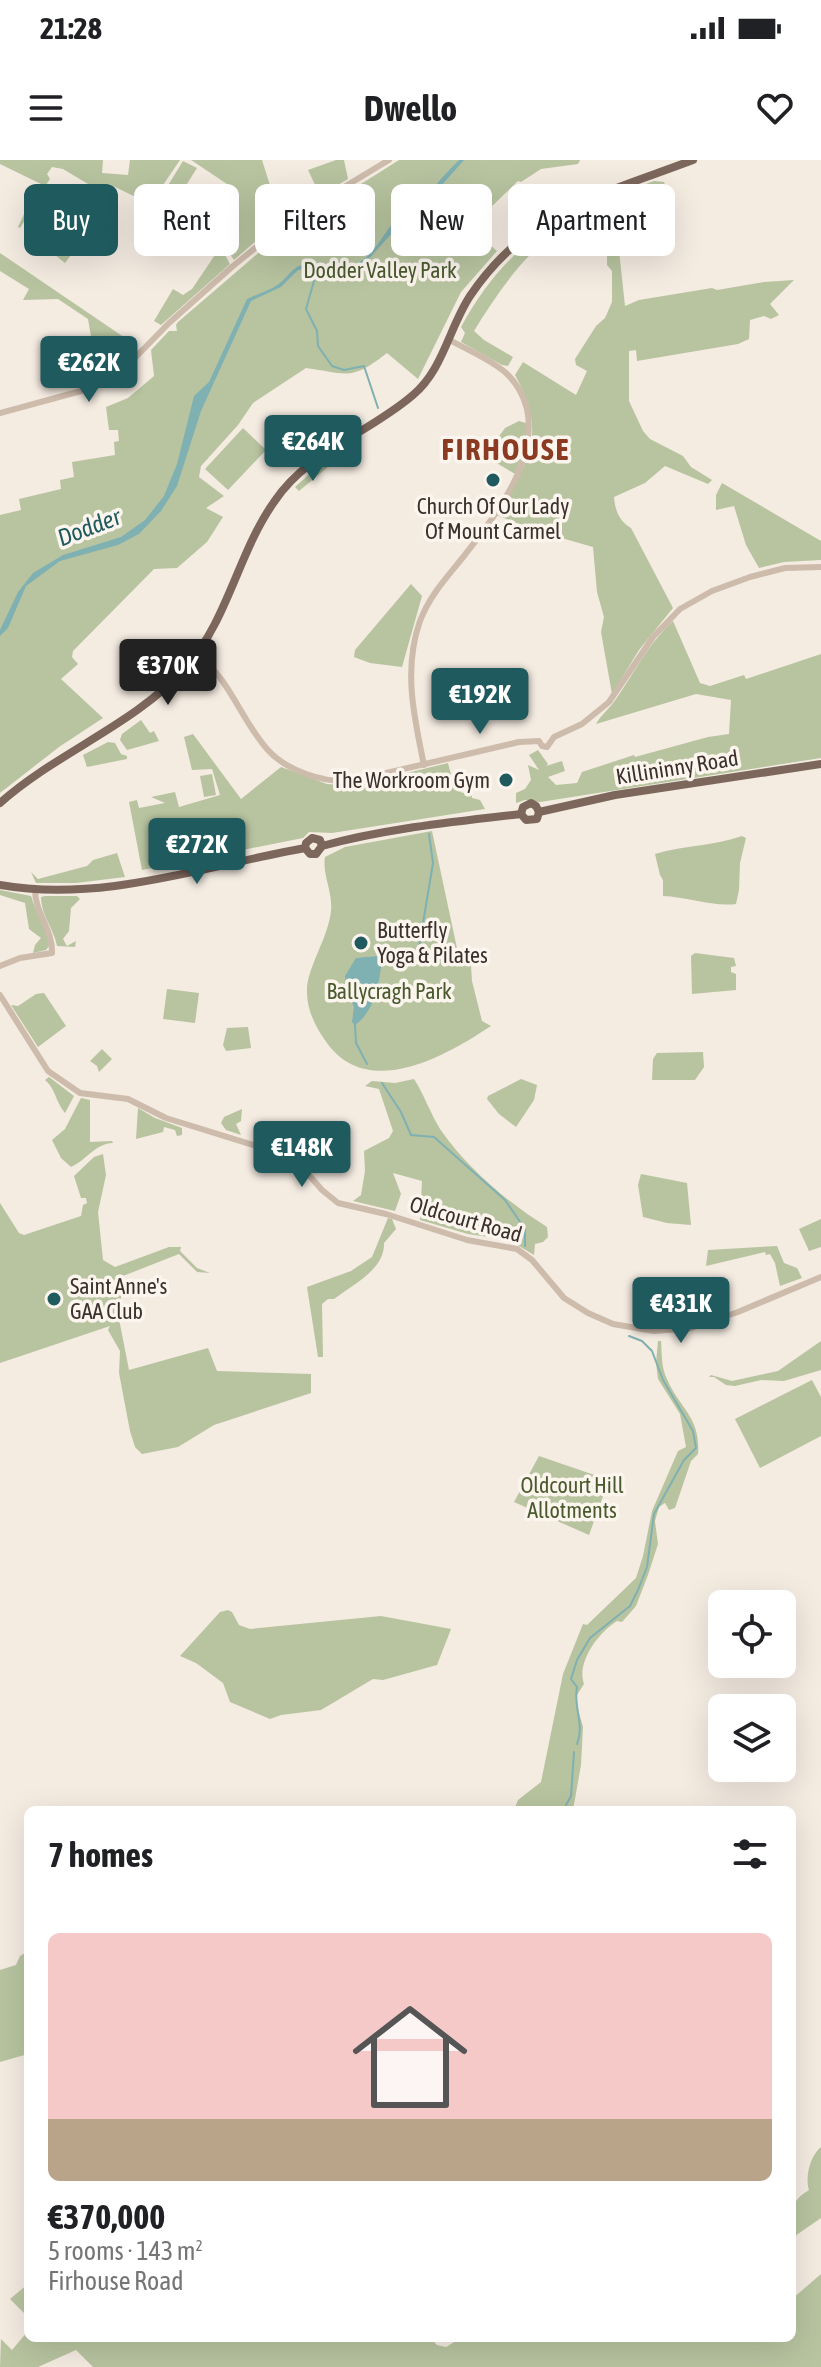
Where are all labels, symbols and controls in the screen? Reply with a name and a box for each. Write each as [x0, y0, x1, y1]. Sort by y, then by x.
text: 21:28 [40, 11, 102, 45]
icon: menu [24, 86, 68, 130]
icon: heart [753, 86, 797, 130]
text: Dwello [364, 87, 457, 129]
chip: Buy [24, 184, 118, 256]
chip: Rent [134, 184, 239, 256]
chip: Filters [255, 184, 375, 256]
chip: New [391, 184, 492, 256]
chip: Apartment [508, 184, 675, 256]
park label: Dodder Valley Park [303, 257, 457, 283]
pin: €262K [33, 336, 145, 404]
text: €262K [58, 347, 120, 377]
pin: €264K [257, 415, 369, 483]
text: €264K [282, 426, 344, 456]
district label: FIRHOUSE [442, 432, 570, 466]
marker: Church Of Our Lady Of Mount Carmel [484, 471, 502, 489]
place label: Church Of Our Lady Of Mount Carmel [417, 493, 569, 544]
water label: Dodder [54, 502, 125, 551]
pin: €370K [112, 639, 224, 707]
text: €370K [137, 650, 199, 680]
pin: €192K [424, 668, 536, 736]
text: €192K [449, 679, 511, 709]
street label: Killininny Road [614, 744, 740, 790]
place label: The Workroom Gym [333, 767, 490, 793]
marker: The Workroom Gym [497, 771, 515, 789]
pin: €272K [141, 818, 253, 886]
text: €272K [166, 829, 228, 859]
place label: Butterfly Yoga & Pilates [377, 917, 488, 968]
marker: Butterfly Yoga & Pilates [352, 934, 370, 952]
park label: Ballycragh Park [326, 978, 452, 1004]
pin: €148K [246, 1121, 358, 1189]
text: €148K [271, 1132, 333, 1162]
street label: Oldcourt Road [407, 1191, 525, 1247]
place label: Saint Anne's GAA Club [70, 1273, 168, 1324]
pin: €431K [625, 1277, 737, 1345]
text: €431K [650, 1288, 712, 1318]
marker: Saint Anne's GAA Club [45, 1290, 63, 1308]
park label: Oldcourt Hill Allotments [520, 1472, 624, 1523]
map controls [708, 1590, 796, 1782]
button: locate [708, 1590, 796, 1678]
button: layers [708, 1694, 796, 1782]
icon: filters [728, 1832, 772, 1876]
text: 7 homes [48, 1835, 153, 1874]
icon: home [338, 1985, 482, 2129]
text: €370,000 [48, 2197, 165, 2236]
text: 5 rooms · 143 m² [48, 2236, 203, 2266]
text: Firhouse Road [48, 2266, 184, 2296]

